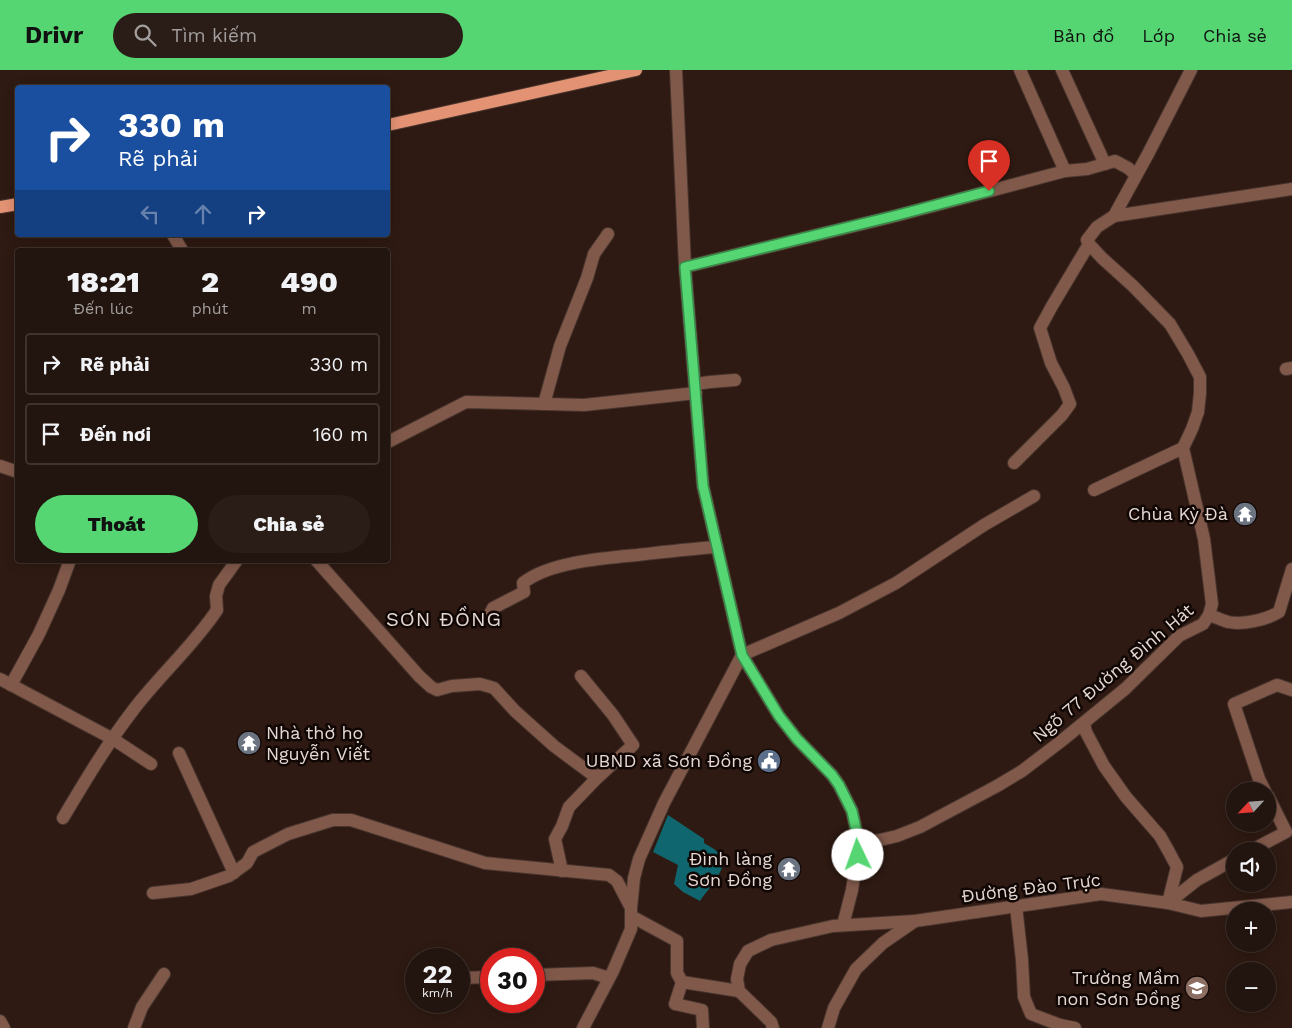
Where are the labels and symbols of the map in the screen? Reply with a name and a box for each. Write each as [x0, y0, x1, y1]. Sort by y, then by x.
pin [968, 140, 1010, 191]
temple icon: Chùa Kỳ Đà [1232, 501, 1258, 527]
place label: Chùa Kỳ Đà [1128, 503, 1228, 524]
street label: Ngõ 77 Đường Đình Hát [1028, 599, 1198, 746]
district label: SƠN ĐỒNG [386, 606, 502, 631]
place label: Nhà thờ họ Nguyễn Viết [266, 722, 371, 764]
temple icon: Nhà thờ họ Nguyễn Viết [236, 730, 262, 756]
public building icon: UBND xã Sơn Đồng [756, 748, 782, 774]
place label: UBND xã Sơn Đồng [586, 750, 752, 771]
north arrow [1226, 782, 1276, 832]
position arrow [831, 828, 883, 880]
place label: Đình làng Sơn Đồng [688, 848, 772, 890]
temple icon: Đình làng Sơn Đồng [776, 856, 802, 882]
street label: Đường Đào Trực [960, 869, 1102, 906]
speed limit sign: 30 [480, 948, 545, 1013]
place label: Trường Mầm non Sơn Đồng [1056, 967, 1180, 1009]
school or university icon: Trường Mầm non Sơn Đồng [1184, 975, 1210, 1001]

